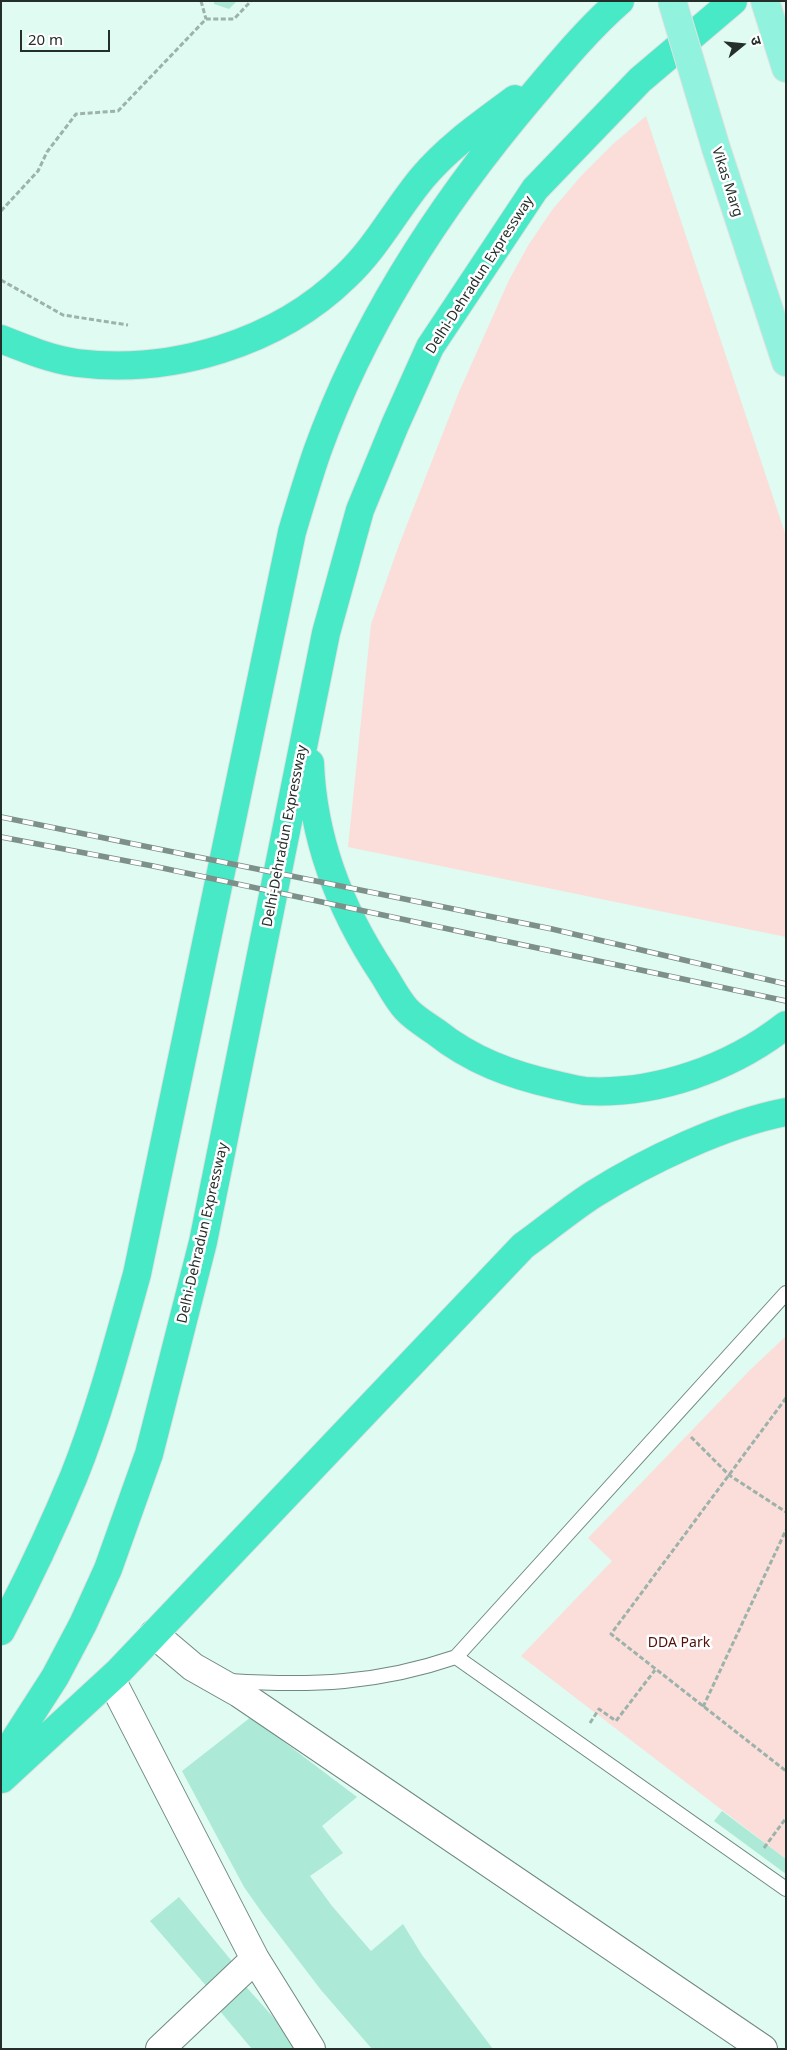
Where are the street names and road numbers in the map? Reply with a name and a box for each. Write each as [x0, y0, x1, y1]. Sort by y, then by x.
street label: Vikas Marg [708, 145, 746, 219]
street label: Delhi-Dehradun Expressway [423, 193, 537, 357]
street label: Delhi-Dehradun Expressway [259, 744, 311, 928]
street label: Delhi-Dehradun Expressway [174, 1141, 232, 1325]

